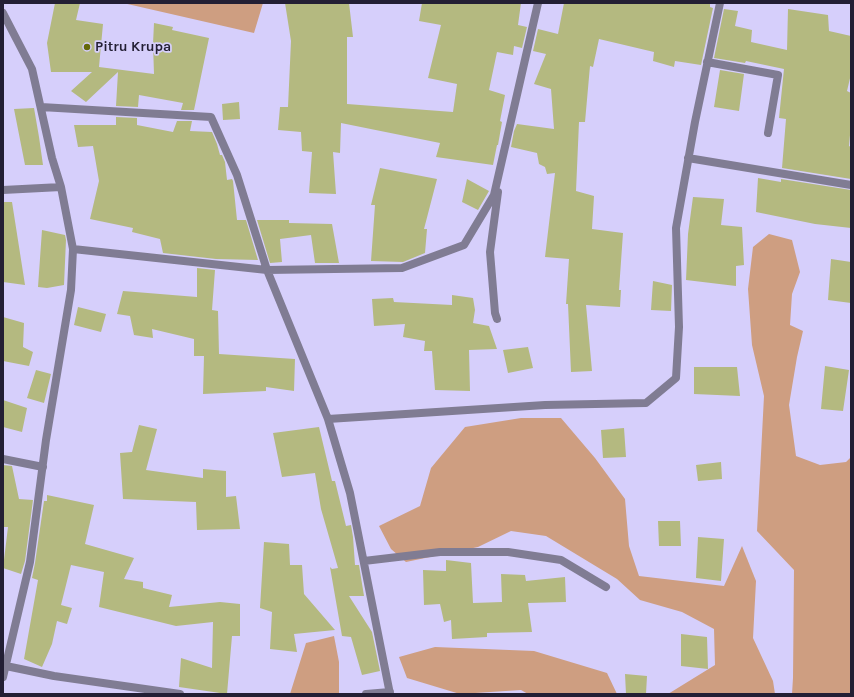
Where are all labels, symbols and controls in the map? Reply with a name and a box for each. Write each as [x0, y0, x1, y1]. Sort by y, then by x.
place label: Pitru Krupa [95, 39, 171, 55]
marker: Pitru Krupa [82, 42, 92, 52]

